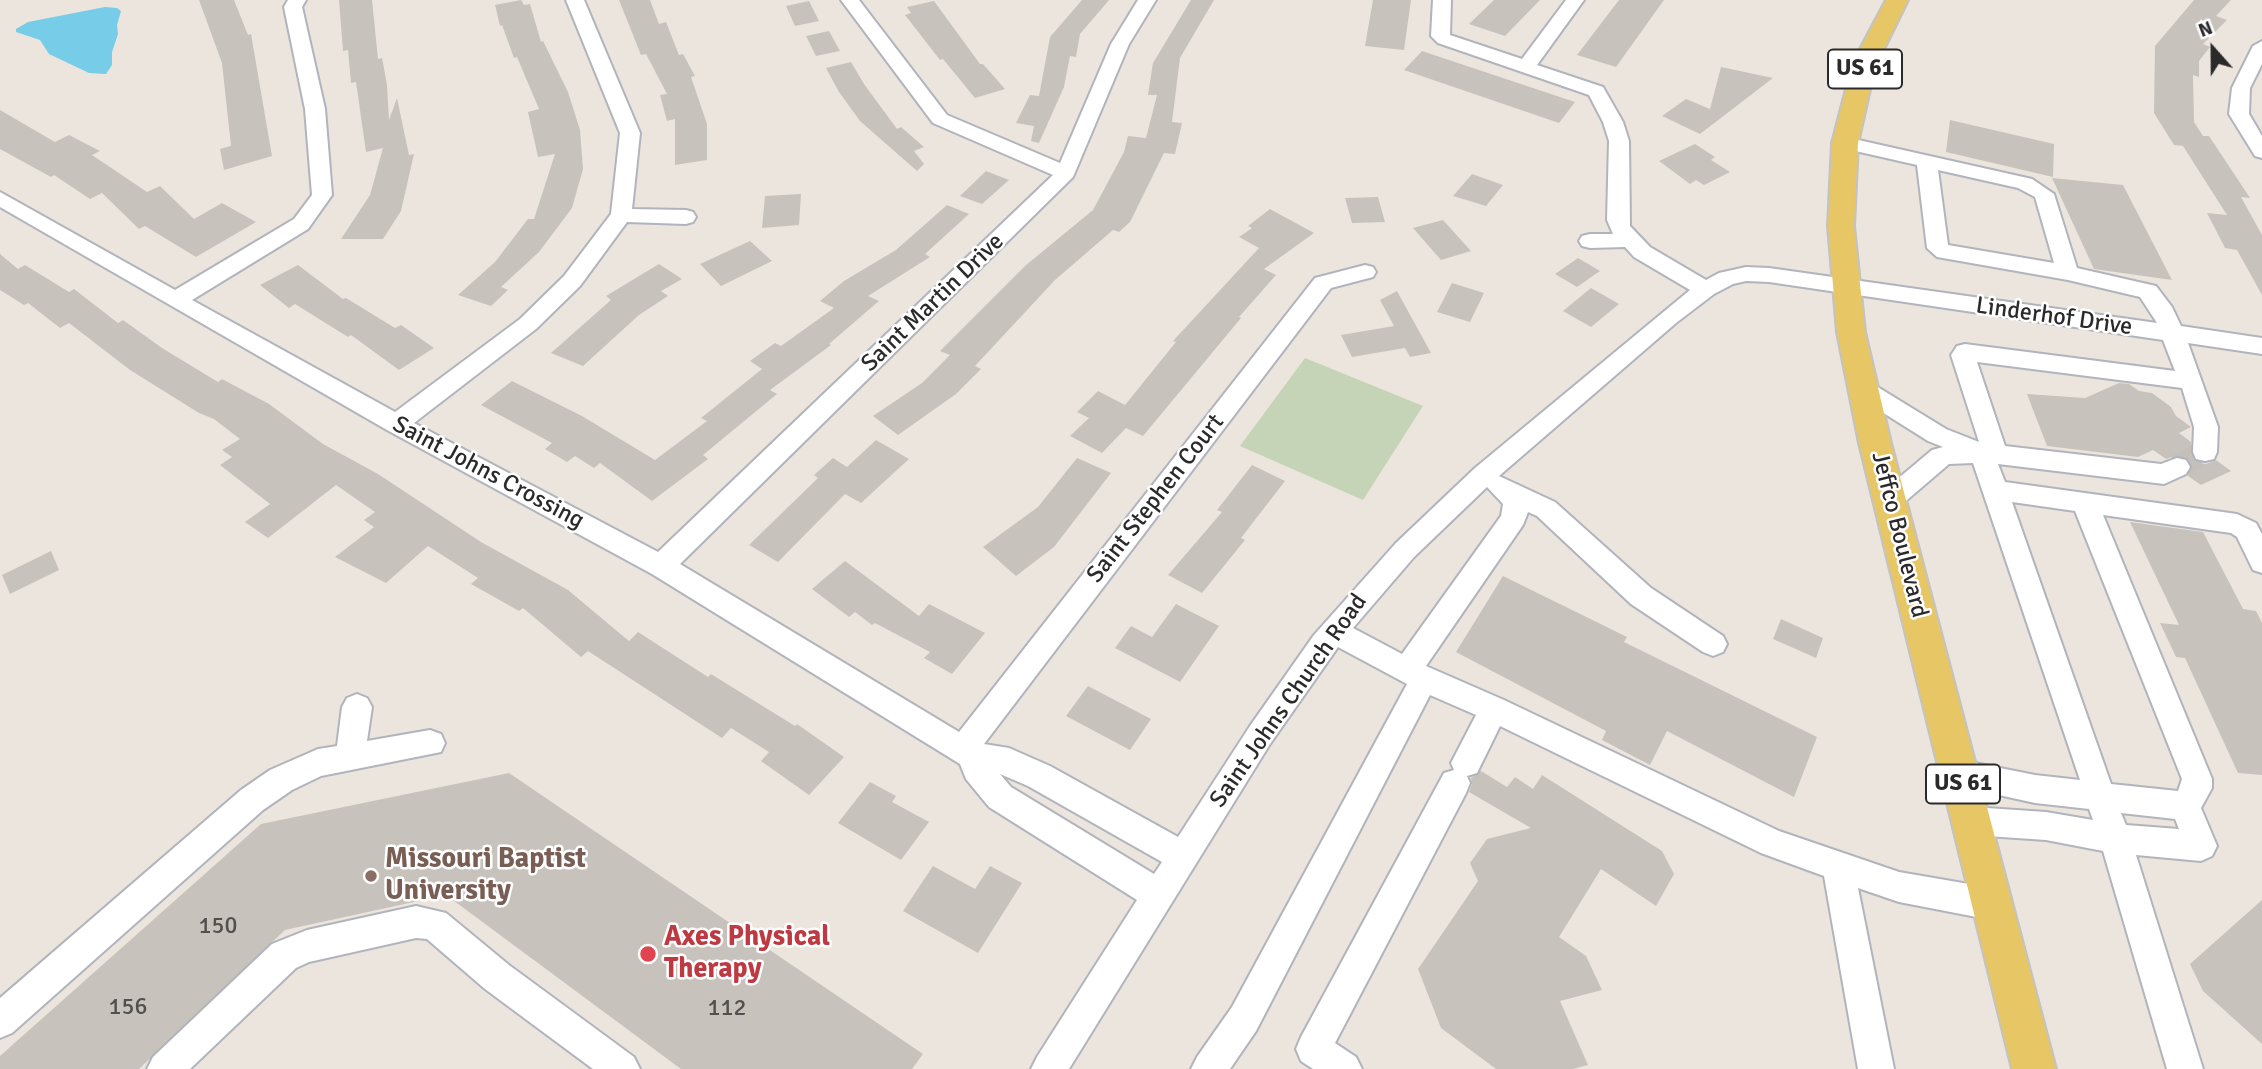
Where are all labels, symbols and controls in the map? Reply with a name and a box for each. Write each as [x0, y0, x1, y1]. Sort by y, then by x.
north arrow [2178, 14, 2248, 84]
text: N [2195, 16, 2216, 43]
road number: US 61 [1828, 50, 1902, 88]
street label: Saint Martin Drive [856, 228, 1010, 378]
street label: Linderhof Drive [1974, 292, 2134, 342]
street label: Saint Stephen Court [1081, 409, 1231, 589]
street label: Saint Johns Crossing [387, 410, 589, 536]
street label: Jeffco Boulevard [1864, 449, 1934, 621]
street label: Saint Johns Church Road [1204, 589, 1374, 813]
road number: US 61 [1926, 764, 2000, 804]
place label: Missouri Baptist University [385, 843, 586, 909]
marker: Missouri Baptist University [363, 868, 379, 884]
house number: 150 [199, 913, 237, 941]
place label: Axes Physical Therapy [664, 921, 830, 987]
marker: Axes Physical Therapy [638, 944, 658, 964]
house number: 156 [109, 994, 147, 1022]
house number: 112 [708, 995, 746, 1023]

